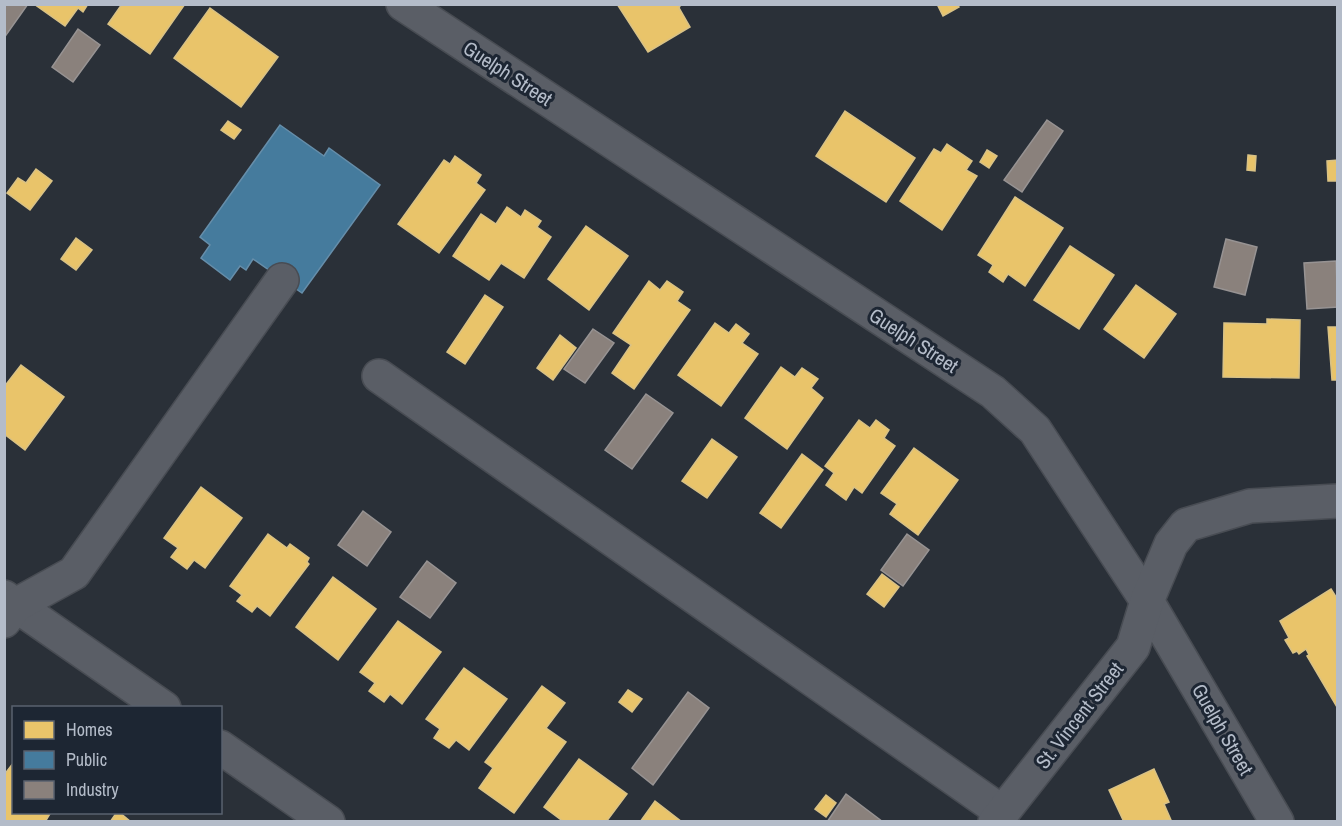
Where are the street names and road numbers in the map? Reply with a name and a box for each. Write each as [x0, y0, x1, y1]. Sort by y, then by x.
street label: Guelph Street [458, 34, 558, 112]
street label: Guelph Street [864, 301, 964, 379]
street label: St. Vincent Street [1029, 656, 1129, 774]
street label: Guelph Street [1186, 678, 1260, 780]

